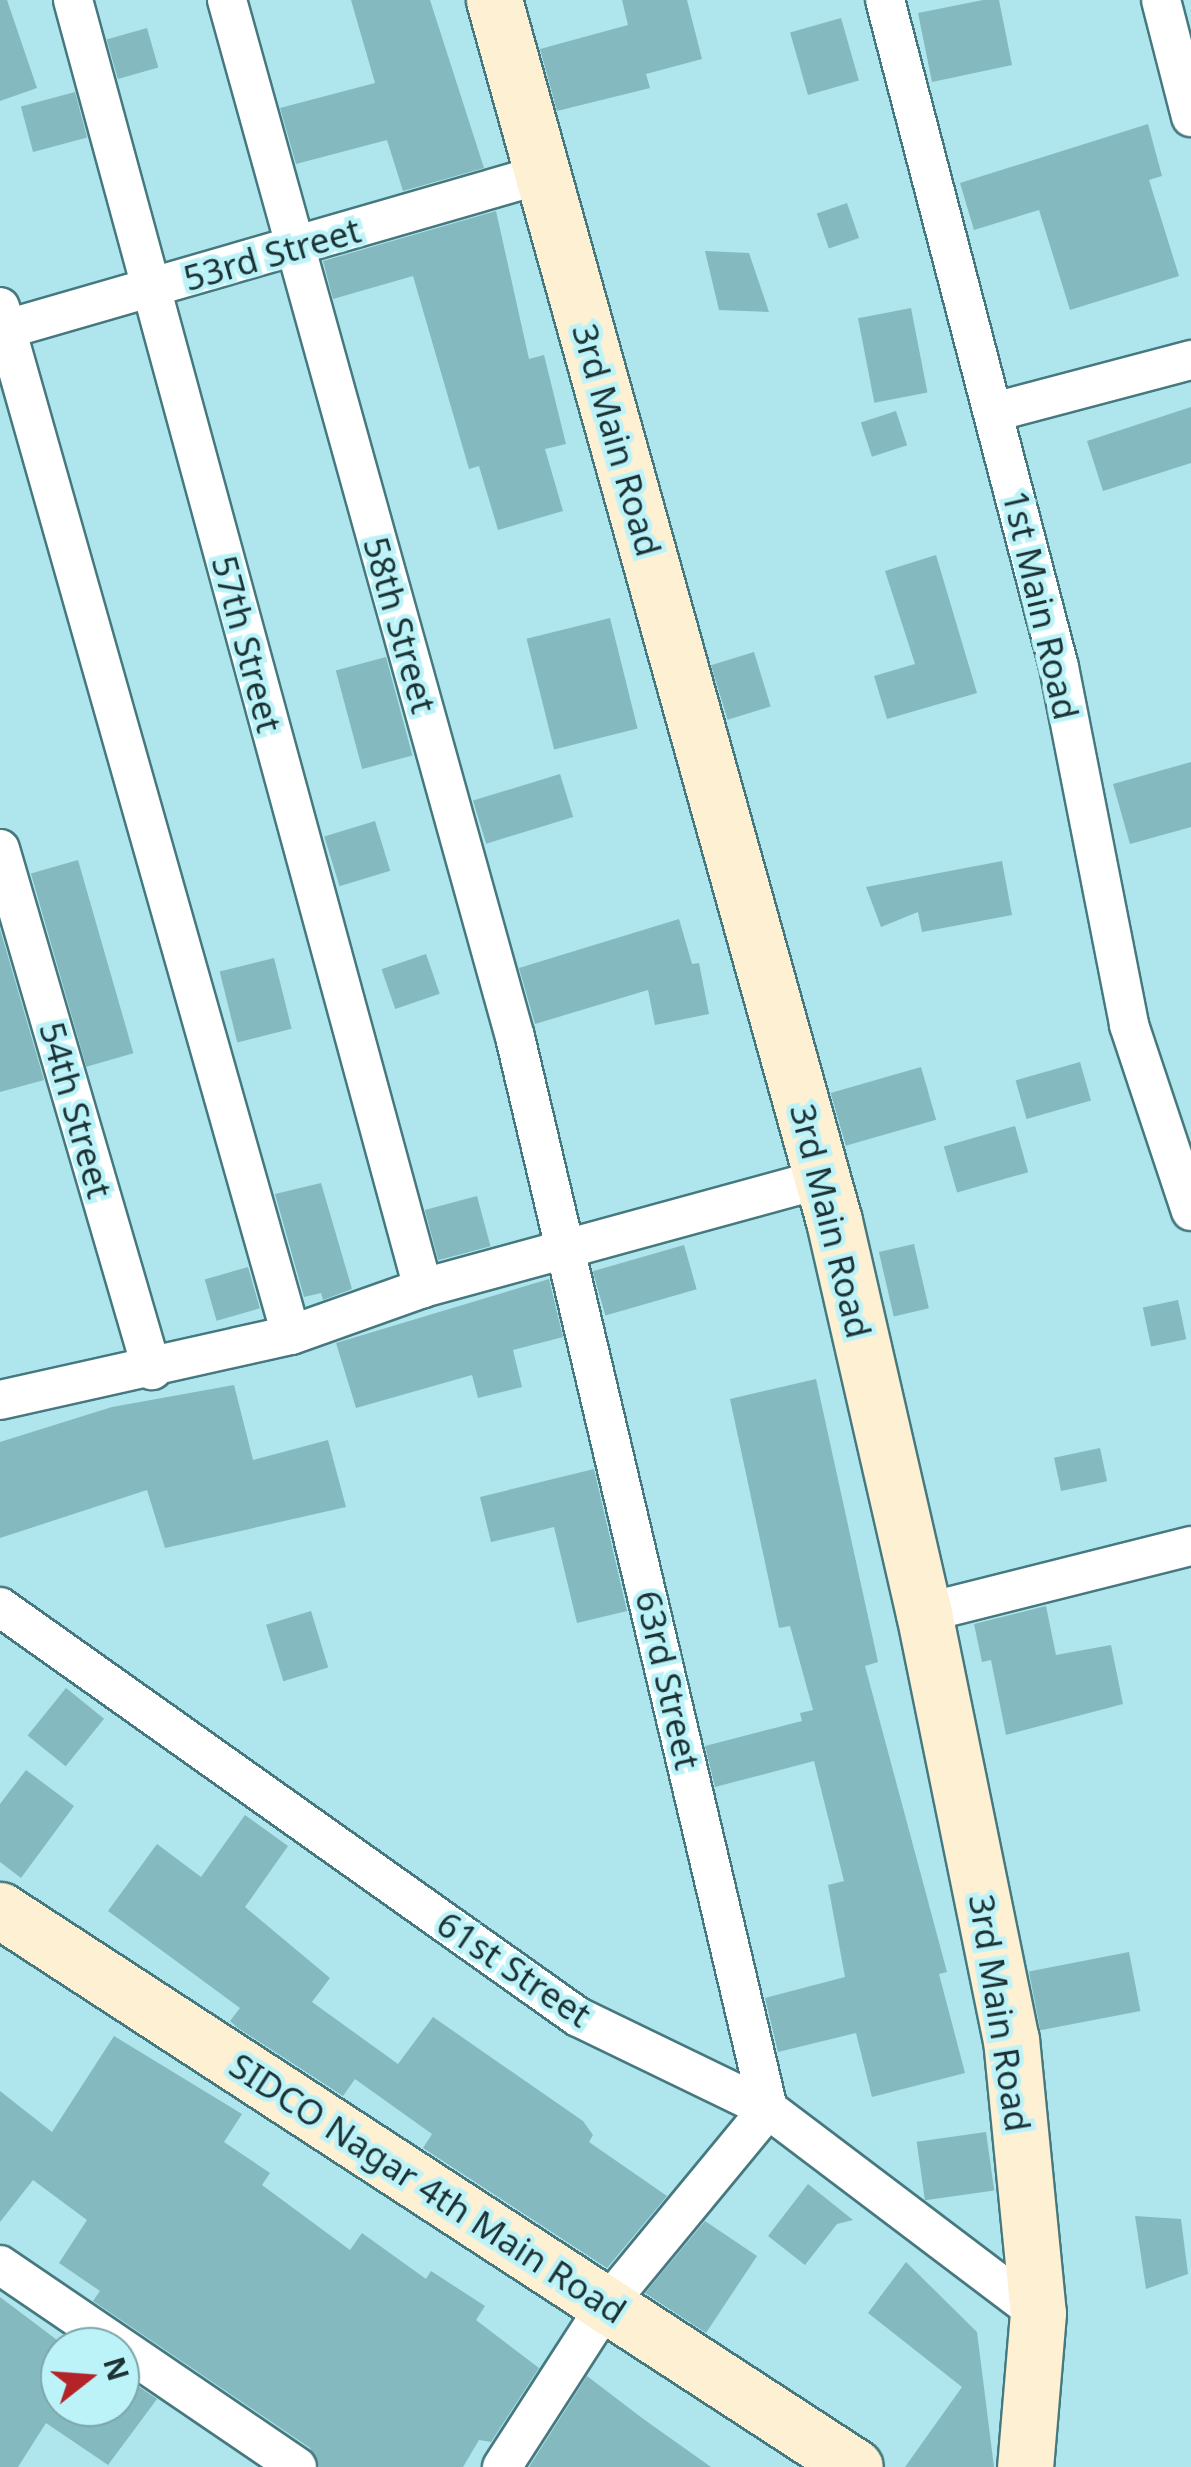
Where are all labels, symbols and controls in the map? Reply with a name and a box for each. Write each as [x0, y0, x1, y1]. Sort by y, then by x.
street label: 53rd Street [179, 209, 365, 299]
street label: 3rd Main Road [564, 319, 670, 561]
street label: 1st Main Road [994, 486, 1088, 724]
street label: 58th Street [355, 532, 445, 718]
street label: 57th Street [203, 551, 291, 737]
street label: 54th Street [31, 1017, 121, 1203]
street label: 3rd Main Road [782, 1100, 880, 1342]
street label: 63rd Street [627, 1587, 709, 1773]
street label: 3rd Main Road [961, 1891, 1039, 2135]
street label: 61st Street [429, 1902, 599, 2036]
street label: SIDCO Nagar 4th Main Road [222, 2044, 634, 2332]
north arrow [40, 2327, 140, 2427]
text: N [95, 2352, 138, 2385]

